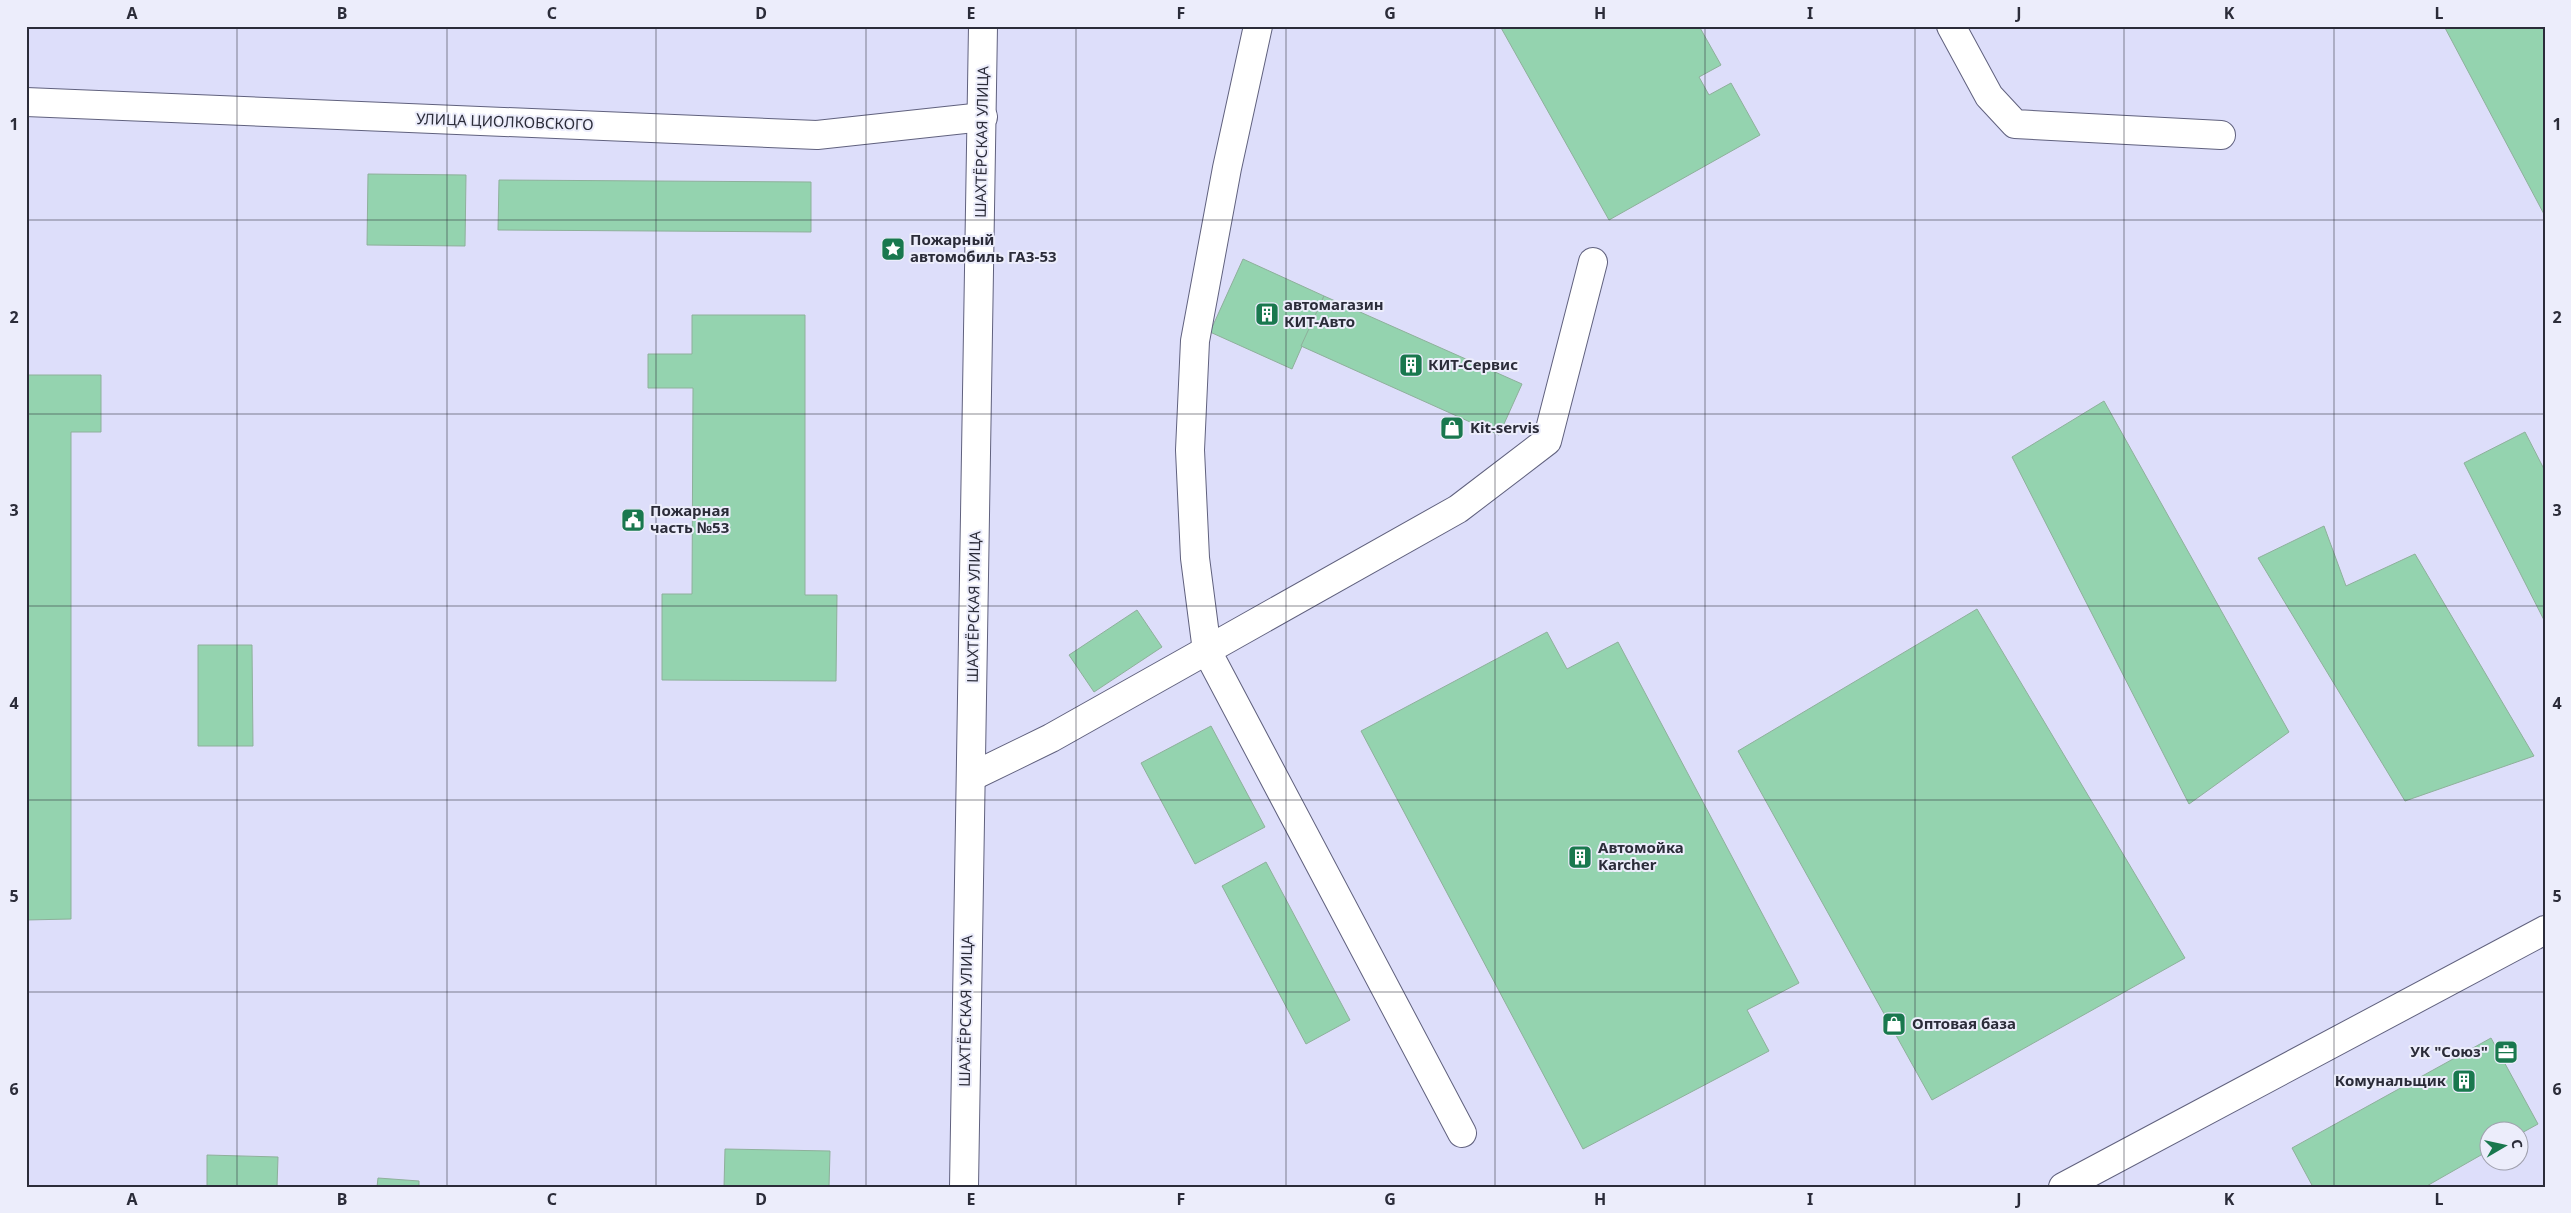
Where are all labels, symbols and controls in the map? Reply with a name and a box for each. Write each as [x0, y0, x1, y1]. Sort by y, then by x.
text: A [126, 2, 138, 24]
text: B [337, 2, 347, 24]
text: C [547, 2, 557, 24]
text: D [755, 2, 767, 24]
text: E [967, 2, 976, 24]
text: F [1177, 2, 1185, 24]
text: G [1384, 2, 1396, 24]
text: H [1594, 2, 1606, 24]
text: I [1807, 2, 1813, 24]
text: J [2014, 2, 2022, 24]
text: K [2224, 2, 2235, 24]
text: L [2435, 2, 2444, 24]
street label: ШАХТЁРСКАЯ УЛИЦА [970, 65, 992, 218]
street label: УЛИЦА ЦИОЛКОВСКОГО [416, 108, 594, 134]
text: 1 [9, 113, 19, 135]
text: 1 [2552, 113, 2562, 135]
place label: Пожарный автомобиль ГАЗ-53 [910, 229, 1057, 266]
place icon: Пожарный автомобиль ГАЗ-53 [880, 236, 906, 262]
place label: автомагазин КИТ-Авто [1284, 294, 1384, 331]
building icon: автомагазин КИТ-Авто [1254, 301, 1280, 327]
text: 2 [9, 306, 19, 328]
text: 2 [2552, 306, 2562, 328]
building icon: КИТ-Сервис [1398, 352, 1424, 378]
place label: КИТ-Сервис [1428, 354, 1518, 374]
shop icon: Kit-servis [1439, 415, 1465, 441]
place label: Kit-servis [1470, 417, 1540, 437]
text: 3 [9, 499, 19, 521]
text: 3 [2552, 499, 2562, 521]
place label: Пожарная часть №53 [650, 500, 729, 537]
public building icon: Пожарная часть №53 [620, 507, 646, 533]
street label: ШАХТЁРСКАЯ УЛИЦА [962, 530, 984, 683]
text: 4 [9, 692, 19, 714]
text: 4 [2552, 692, 2562, 714]
place label: Автомойка Karcher [1598, 837, 1684, 874]
building icon: Автомойка Karcher [1567, 844, 1593, 870]
text: 5 [9, 885, 19, 907]
text: 5 [2552, 885, 2562, 907]
street label: ШАХТЁРСКАЯ УЛИЦА [954, 934, 976, 1087]
shop icon: Оптовая база [1881, 1011, 1907, 1037]
place label: Оптовая база [1912, 1013, 2016, 1033]
office icon: УК "Союз" [2493, 1039, 2519, 1065]
place label: УК "Союз" [2410, 1041, 2488, 1061]
building icon: Комунальщик [2451, 1068, 2477, 1094]
place label: Комунальщик [2335, 1070, 2447, 1090]
text: 6 [9, 1078, 19, 1100]
text: 6 [2552, 1078, 2562, 1100]
north arrow [2478, 1120, 2528, 1170]
text: С [2507, 1138, 2527, 1150]
text: A [126, 1188, 138, 1210]
text: B [337, 1188, 347, 1210]
text: C [547, 1188, 557, 1210]
text: D [755, 1188, 767, 1210]
text: E [967, 1188, 976, 1210]
text: F [1177, 1188, 1185, 1210]
text: G [1384, 1188, 1396, 1210]
text: H [1594, 1188, 1606, 1210]
text: I [1807, 1188, 1813, 1210]
text: J [2014, 1188, 2022, 1210]
text: K [2224, 1188, 2235, 1210]
text: L [2435, 1188, 2444, 1210]

